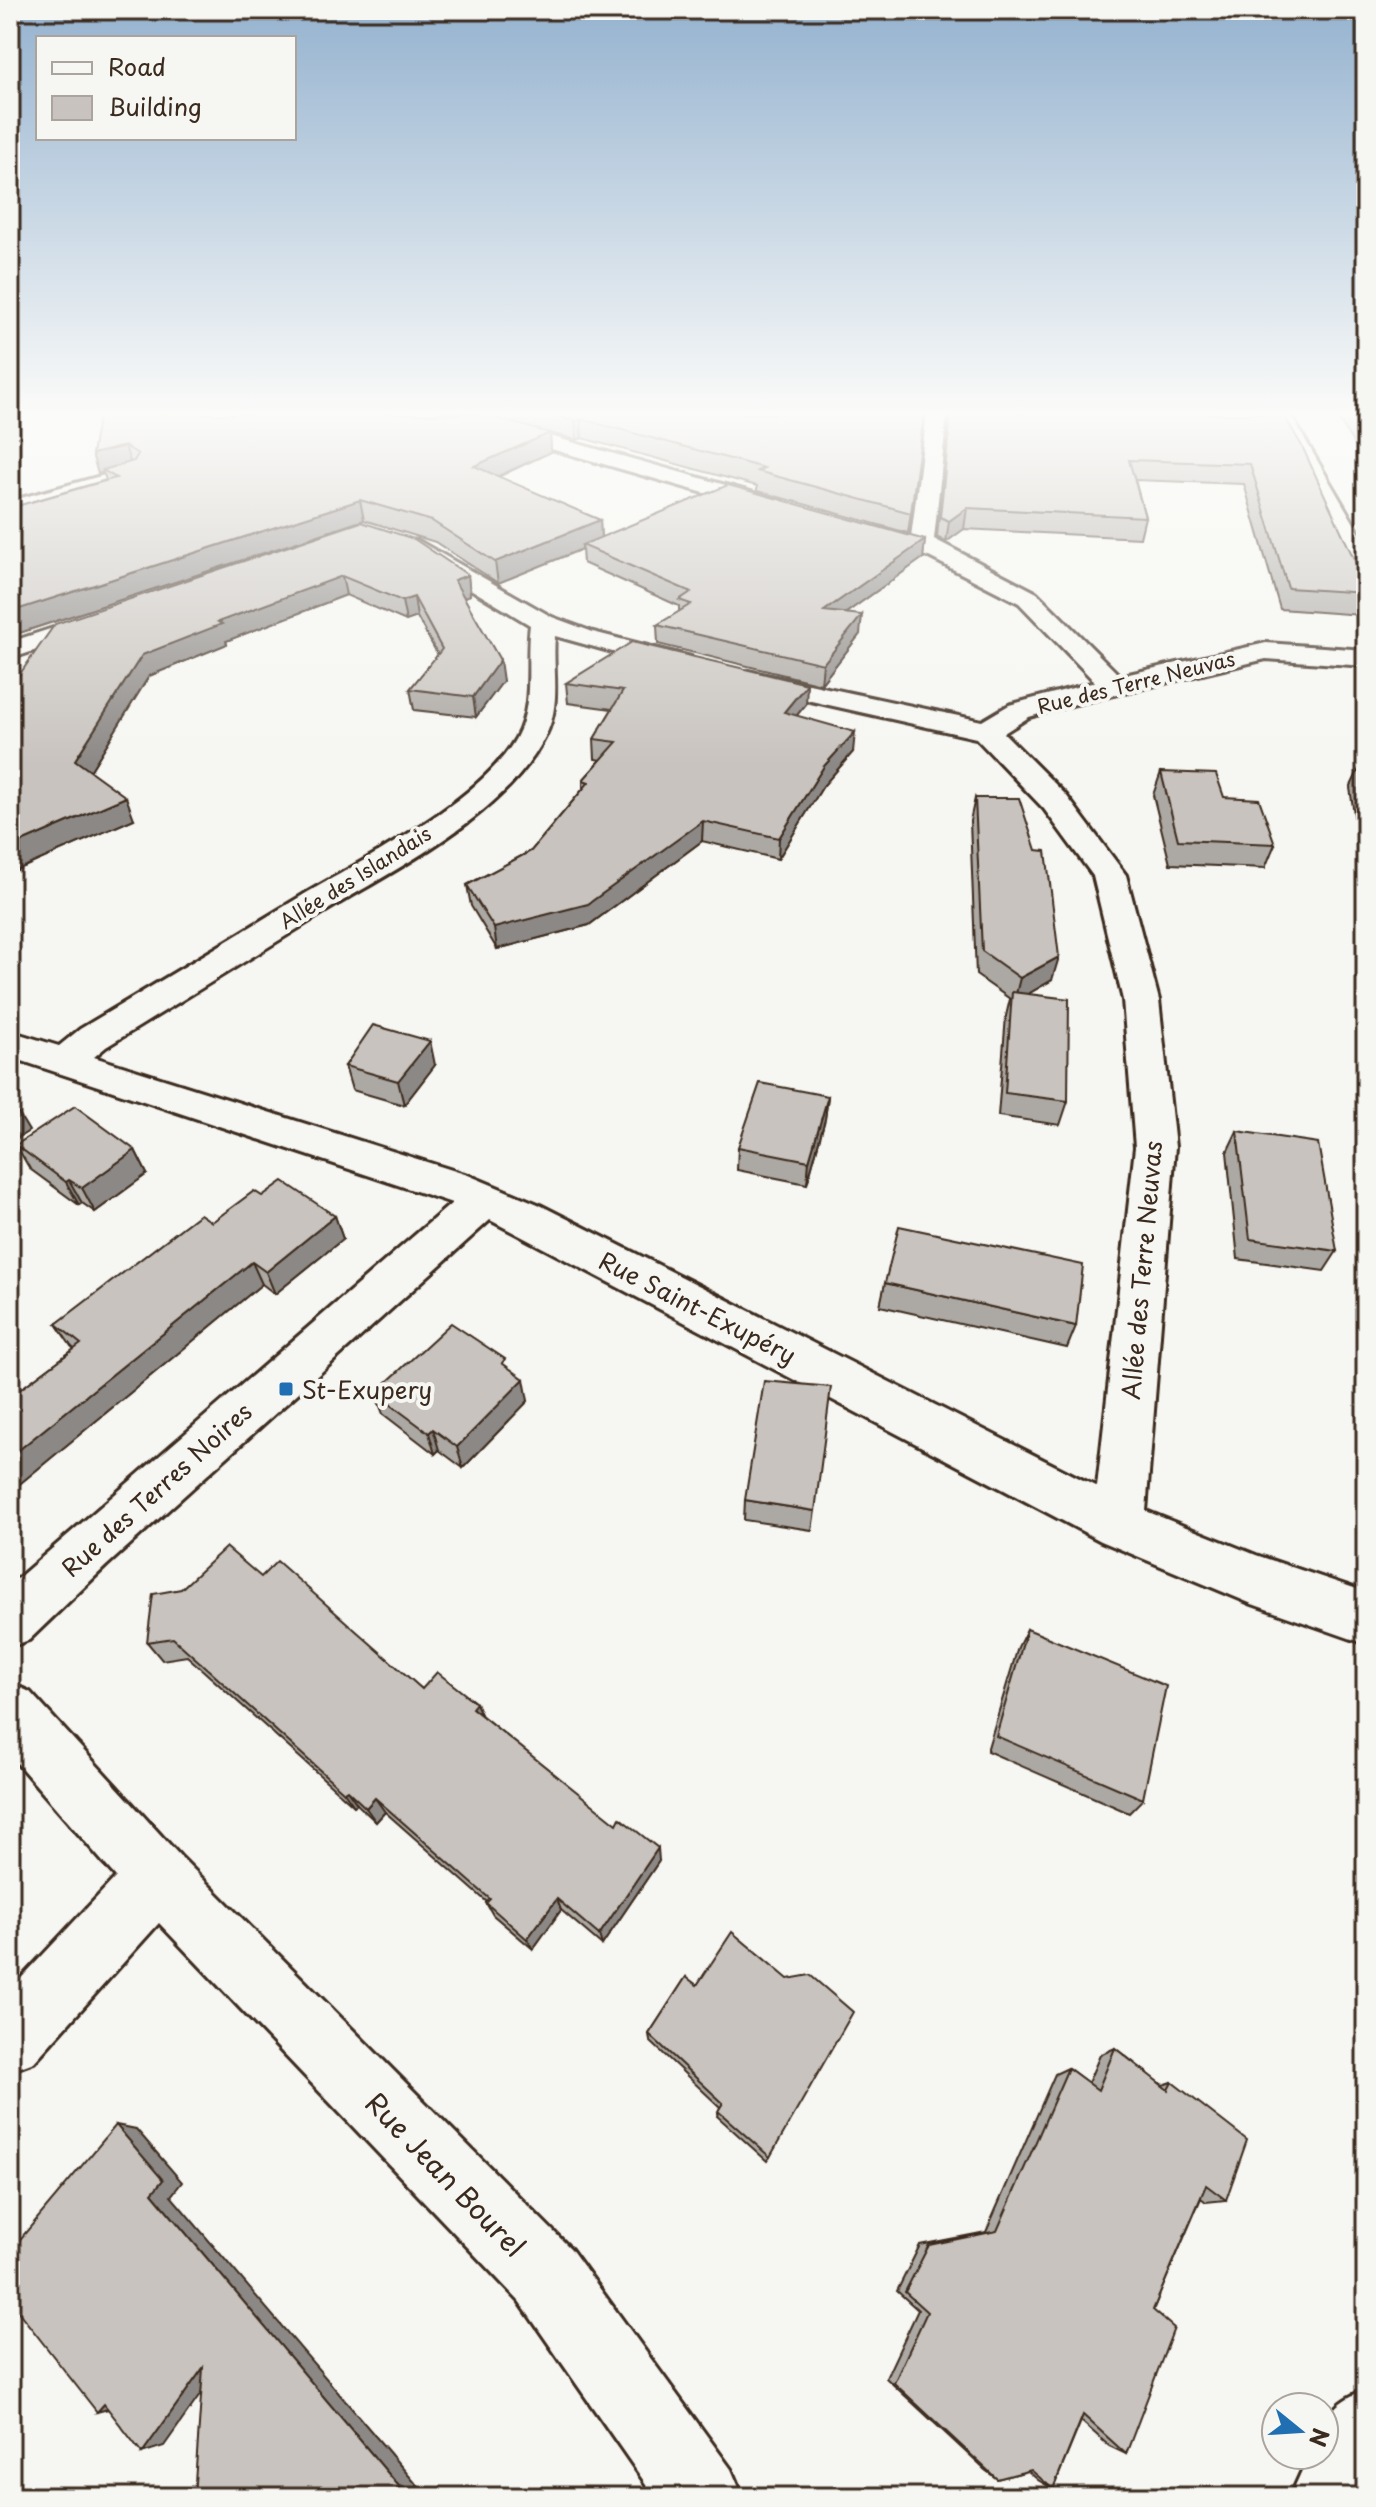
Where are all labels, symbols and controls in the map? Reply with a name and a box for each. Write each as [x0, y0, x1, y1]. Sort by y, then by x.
legend [36, 36, 296, 140]
text: Road [108, 48, 166, 84]
text: Building [108, 88, 202, 124]
street label: Rue des Terre Neuvas [1034, 643, 1238, 721]
street label: Allée des Islandais [273, 818, 437, 936]
street label: Allée des Terre Neuvas [1112, 1139, 1170, 1401]
street label: Rue Saint-Exupéry [593, 1242, 803, 1372]
place label: St-Exupery [302, 1371, 432, 1407]
marker: St-Exupery [277, 1380, 295, 1398]
street label: Rue des Terres Noires [53, 1393, 259, 1585]
street label: Rue Jean Bourel [356, 2082, 536, 2266]
north arrow [1260, 2391, 1340, 2471]
text: N [1302, 2424, 1339, 2451]

